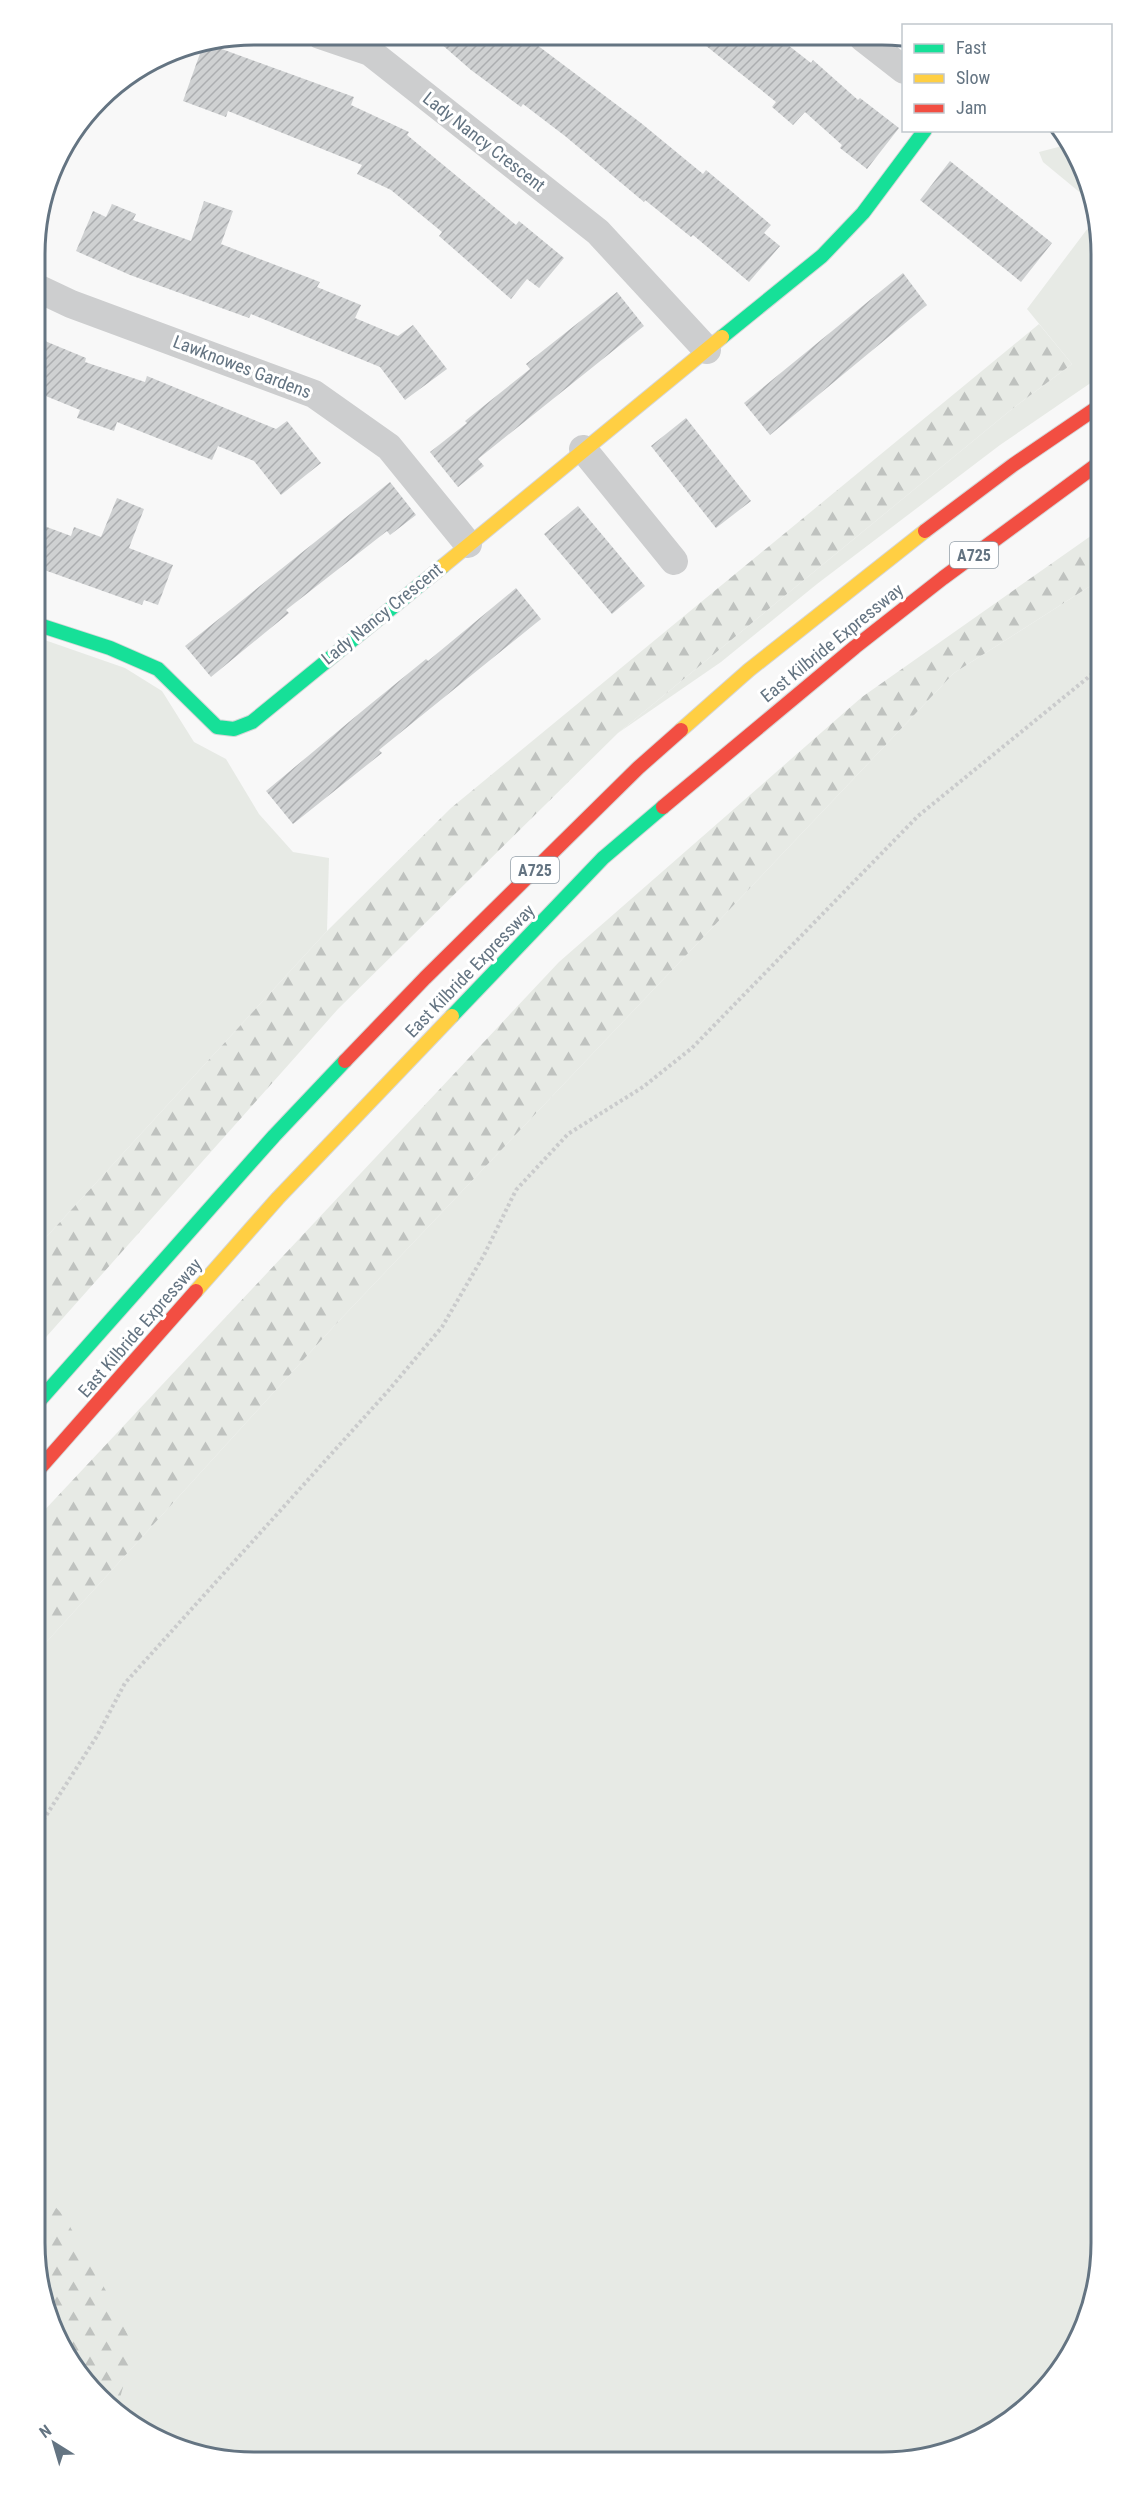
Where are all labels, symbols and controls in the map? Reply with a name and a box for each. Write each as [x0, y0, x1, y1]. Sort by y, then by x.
legend [902, 24, 1112, 132]
text: Fast [956, 37, 987, 58]
text: Slow [956, 67, 991, 88]
street label: Lady Nancy Crescent [419, 87, 550, 196]
text: Jam [956, 97, 987, 118]
street label: Lawknowes Gardens [170, 331, 314, 403]
road number: A725 [950, 542, 998, 568]
street label: Lady Nancy Crescent [317, 559, 446, 669]
street label: East Kilbride Expressway [756, 578, 907, 706]
road number: A725 [511, 857, 559, 883]
street label: East Kilbride Expressway [401, 899, 539, 1042]
street label: East Kilbride Expressway [74, 1254, 206, 1401]
north arrow [24, 2413, 84, 2473]
text: N [36, 2421, 55, 2442]

